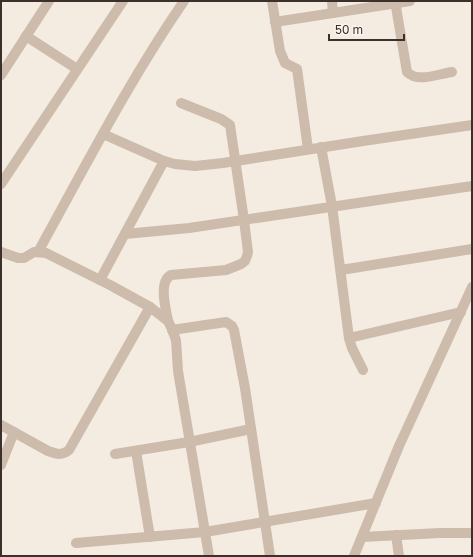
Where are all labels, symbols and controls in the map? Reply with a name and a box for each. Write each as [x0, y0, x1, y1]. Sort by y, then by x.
scale bar [329, 16, 404, 42]
text: 50 m [335, 22, 363, 37]

